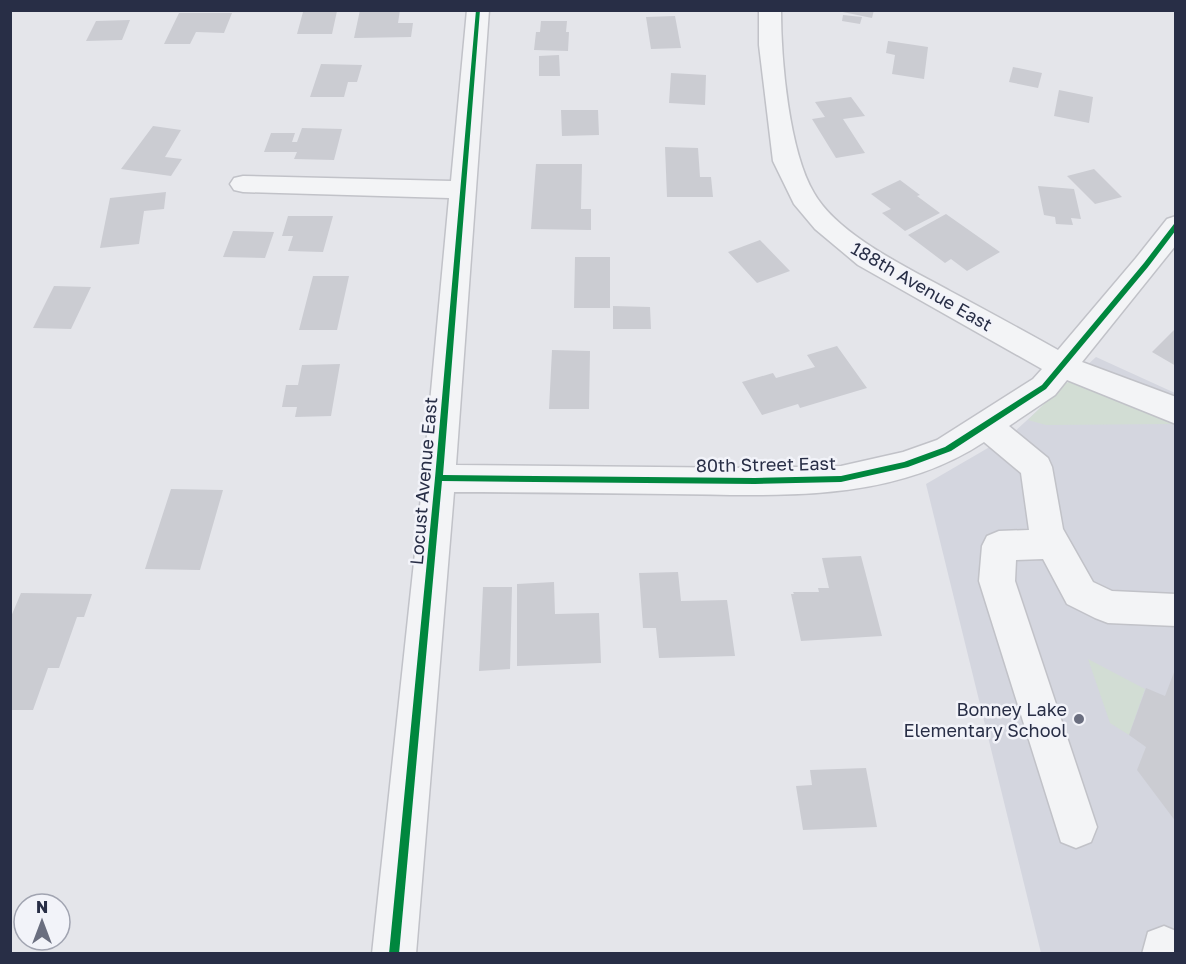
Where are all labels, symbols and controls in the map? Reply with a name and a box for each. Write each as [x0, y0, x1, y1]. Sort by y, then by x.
street label: 188th Avenue East [848, 237, 996, 335]
street label: Locust Avenue East [405, 396, 441, 566]
street label: 80th Street East [696, 452, 836, 476]
place label: Bonney Lake Elementary School [903, 698, 1067, 741]
marker: Bonney Lake Elementary School [1072, 712, 1086, 726]
north arrow [12, 892, 72, 952]
text: N [36, 897, 48, 917]

